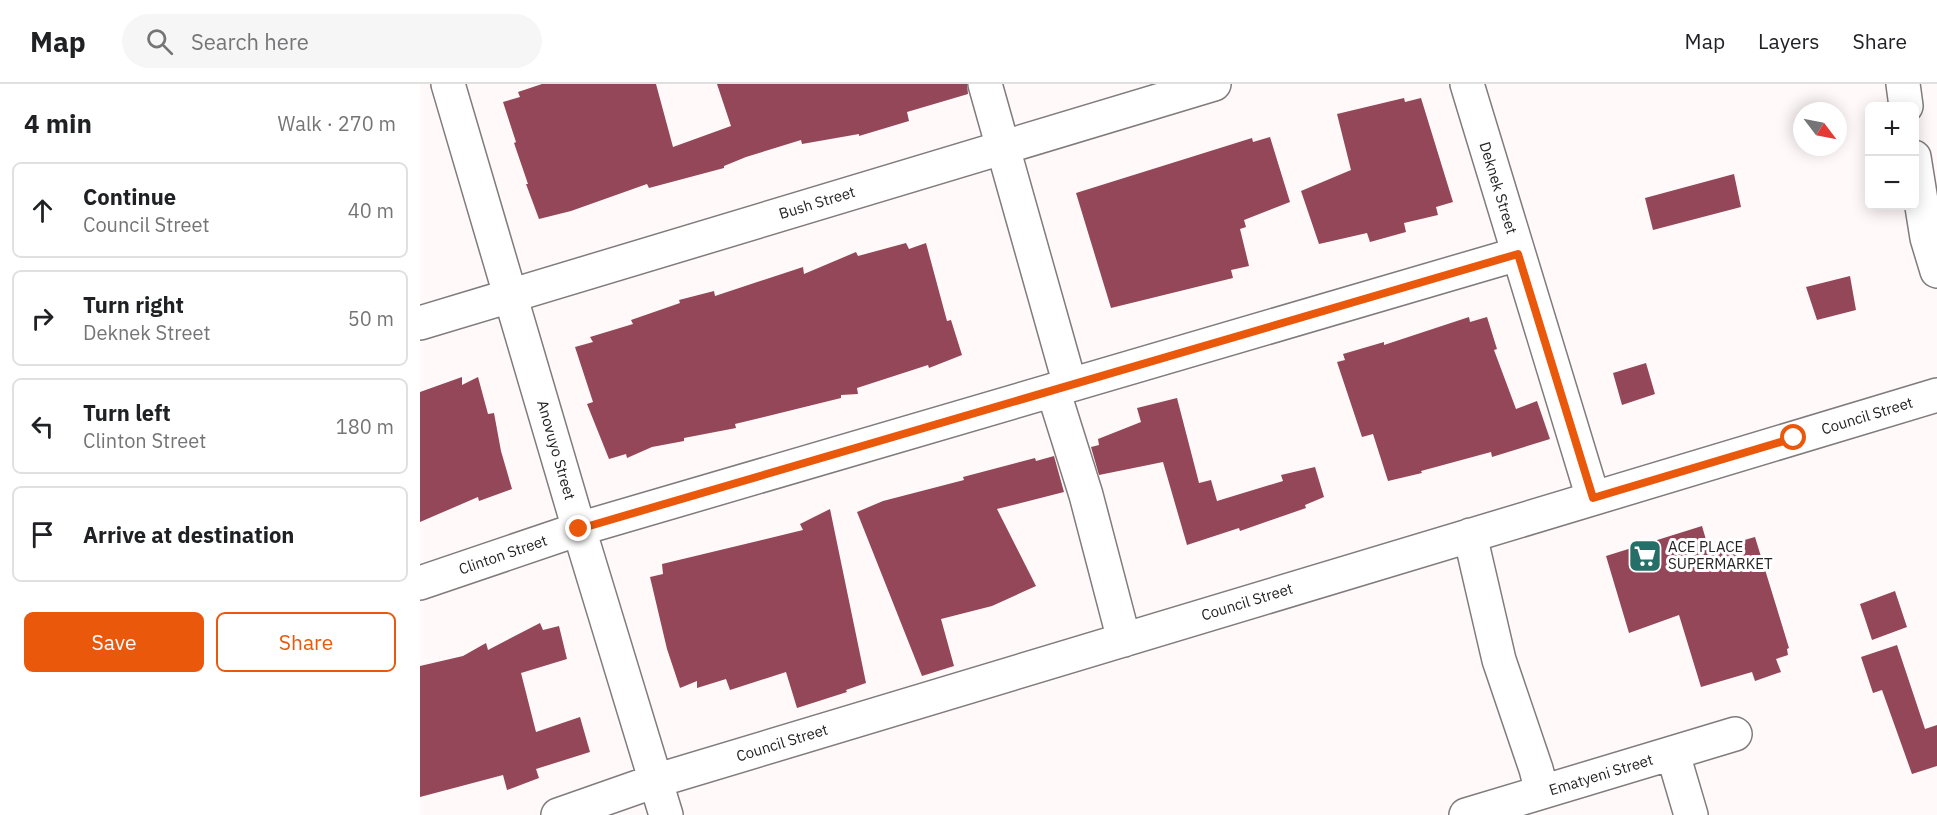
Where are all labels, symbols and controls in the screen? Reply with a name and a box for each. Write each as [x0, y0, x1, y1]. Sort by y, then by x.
search box [122, 14, 542, 68]
text: Map [30, 23, 86, 60]
icon: search [143, 25, 176, 58]
text: Search here [191, 27, 309, 56]
text: Map [1685, 27, 1725, 55]
text: Layers [1758, 27, 1820, 55]
text: Share [1853, 27, 1907, 55]
north arrow [1793, 102, 1847, 156]
map controls [1865, 102, 1919, 210]
button: + [1865, 102, 1919, 156]
text: 4 min [24, 106, 92, 140]
text: Walk · 270 m [278, 110, 396, 137]
street label: Deknek Street [1475, 139, 1522, 236]
button: − [1865, 156, 1919, 210]
text: Continue [83, 182, 176, 211]
street label: Bush Street [776, 182, 857, 223]
icon: ahead [26, 194, 59, 227]
text: 40 m [348, 197, 394, 224]
text: Council Street [83, 211, 209, 238]
text: Turn right [83, 290, 184, 319]
icon: right [26, 302, 59, 335]
text: 50 m [348, 305, 394, 332]
text: Deknek Street [83, 319, 210, 346]
street label: Council Street [1819, 393, 1915, 438]
text: Turn left [83, 398, 171, 427]
street label: Anovuyo Street [533, 398, 580, 502]
icon: left [26, 410, 59, 443]
text: 180 m [336, 413, 394, 440]
route start [1780, 424, 1806, 450]
text: Clinton Street [83, 427, 206, 454]
route end [565, 515, 591, 541]
icon: arrive [26, 518, 59, 551]
text: Arrive at destination [83, 520, 294, 549]
street label: Clinton Street [456, 530, 550, 579]
place label: ACE PLACE SUPERMARKET [1668, 537, 1773, 573]
supermarket icon: ACE PLACE SUPERMARKET [1627, 538, 1663, 574]
street label: Council Street [1199, 579, 1295, 624]
button: Save [24, 612, 204, 672]
button: Share [216, 612, 396, 672]
street label: Council Street [734, 720, 830, 765]
street label: Ematyeni Street [1547, 750, 1655, 799]

